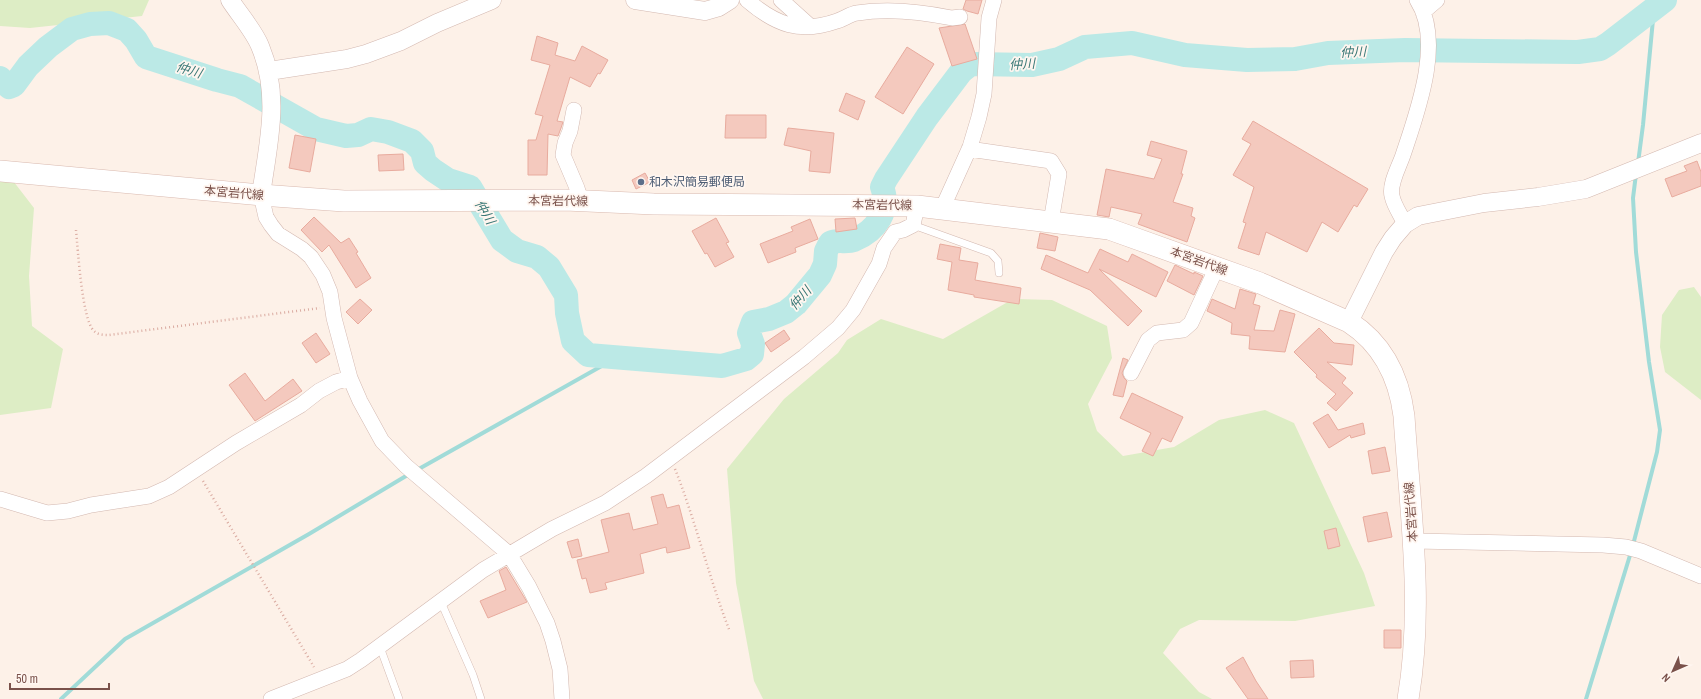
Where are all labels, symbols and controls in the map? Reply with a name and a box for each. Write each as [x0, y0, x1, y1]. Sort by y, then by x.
water label: 仲川 [1340, 43, 1368, 61]
water label: 仲川 [1009, 55, 1037, 73]
water label: 仲川 [174, 58, 206, 83]
place label: 和木沢簡易郵便局 [649, 174, 745, 190]
marker: 和木沢簡易郵便局 [636, 177, 646, 187]
street label: 本宮岩代線 [203, 182, 265, 204]
street label: 本宮岩代線 [528, 192, 588, 210]
water label: 仲川 [471, 196, 500, 229]
street label: 本宮岩代線 [852, 196, 912, 214]
street label: 本宮岩代線 [1168, 243, 1230, 279]
water label: 仲川 [785, 281, 816, 313]
street label: 本宮岩代線 [1401, 482, 1421, 542]
north arrow [1653, 651, 1693, 691]
scale bar [10, 665, 109, 691]
text: 50 m [16, 671, 38, 687]
text: N [1659, 671, 1673, 685]

